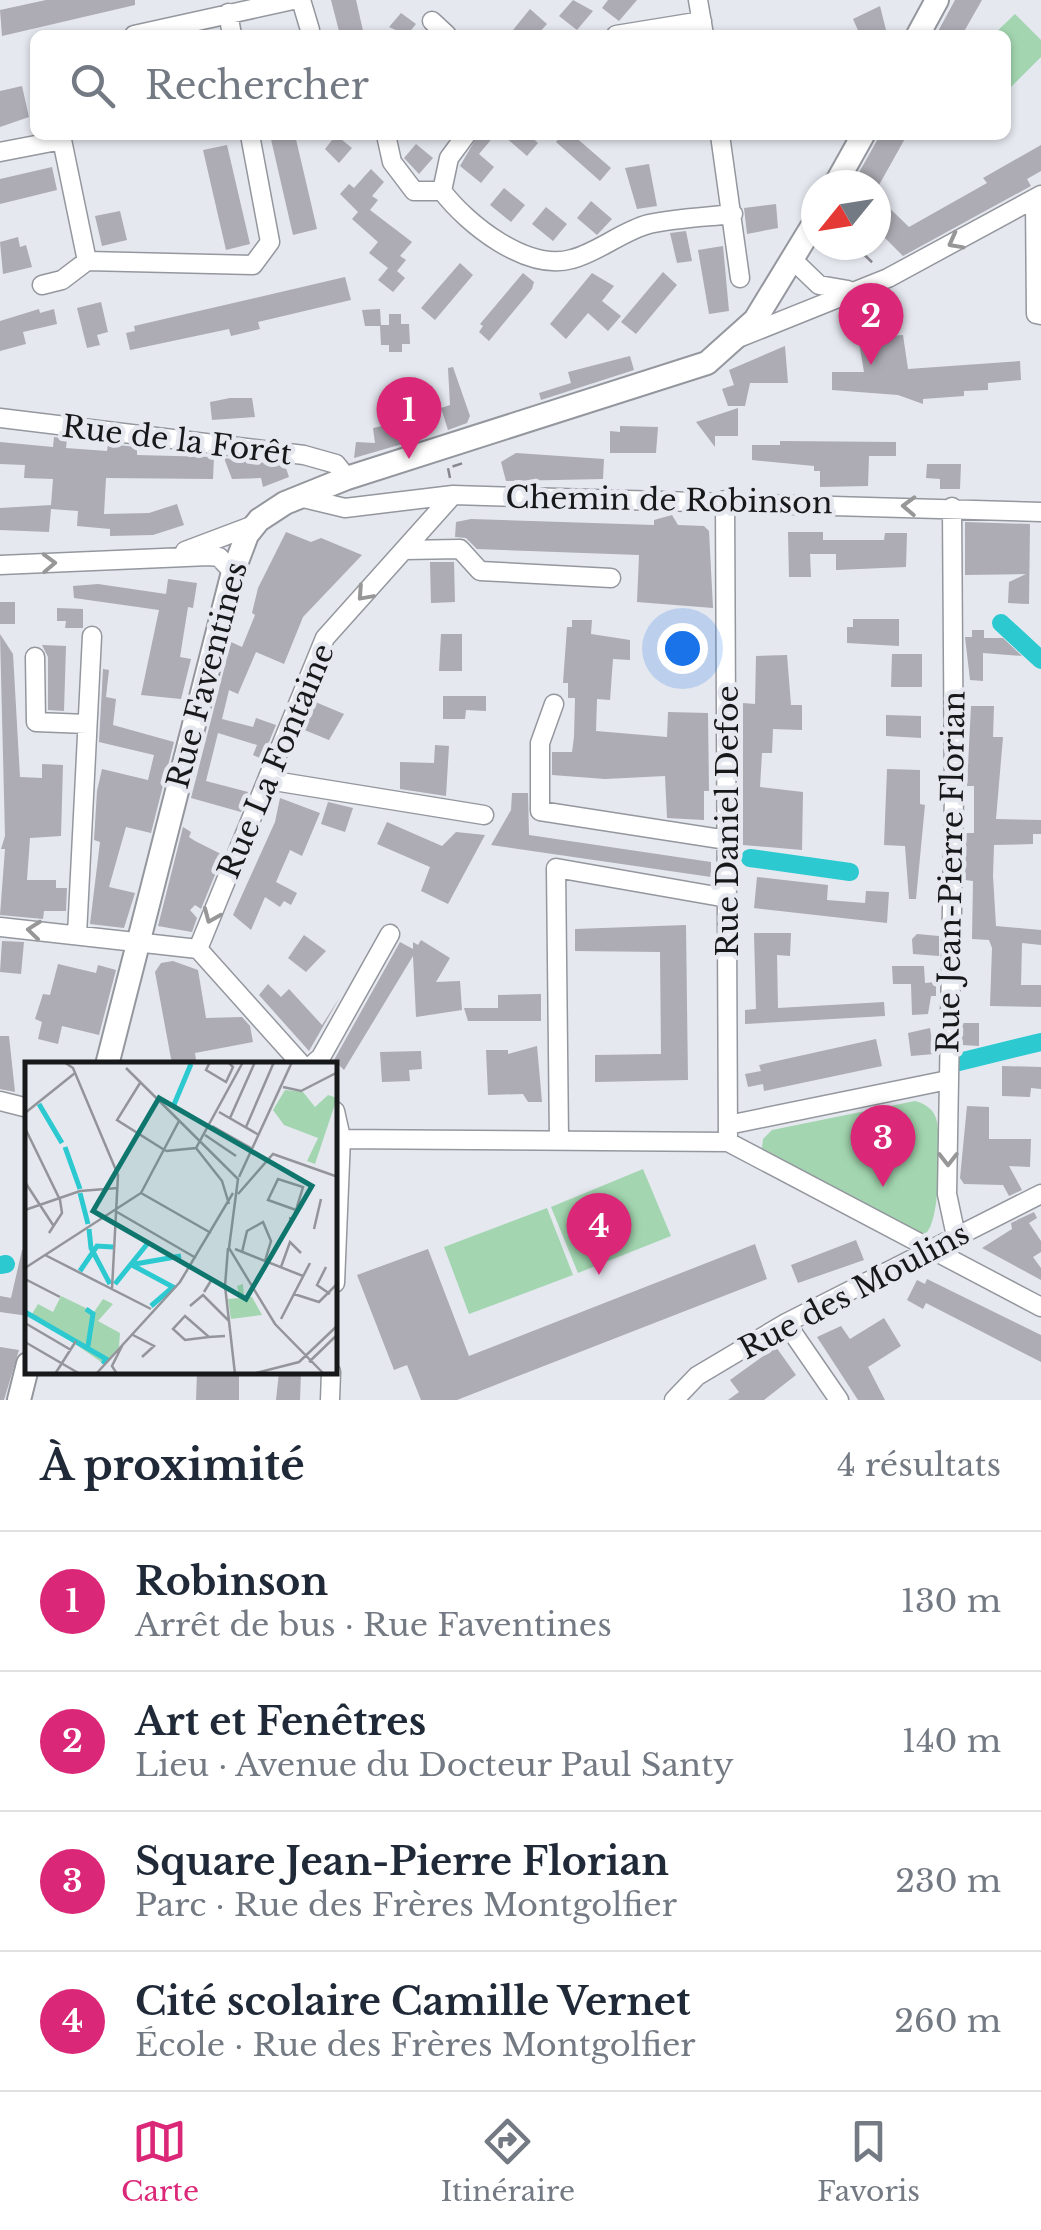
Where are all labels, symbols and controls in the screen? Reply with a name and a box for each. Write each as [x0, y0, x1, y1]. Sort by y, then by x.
search box [30, 30, 1011, 140]
icon: search [65, 58, 120, 113]
text: Rechercher [145, 62, 369, 109]
north arrow [801, 170, 891, 260]
one-way arrow [948, 230, 966, 249]
pin: 2 [838, 282, 904, 365]
pin: 1 [376, 376, 442, 459]
street label: Rue de la Forêt [60, 408, 295, 473]
street label: Chemin de Robinson [505, 479, 833, 521]
one-way arrow [900, 496, 916, 517]
one-way arrow [41, 553, 57, 574]
street label: Rue Faventines [159, 558, 255, 792]
one-way arrow [358, 582, 376, 601]
your location [657, 623, 708, 674]
street label: Rue La Fontaine [210, 638, 342, 884]
street label: Rue Daniel Defoe [709, 685, 746, 957]
street label: Rue Jean-Pierre Florian [929, 691, 973, 1053]
one-way arrow [203, 906, 223, 924]
one-way arrow [26, 920, 42, 941]
inset map [25, 1062, 338, 1375]
pin: 3 [850, 1104, 916, 1187]
one-way arrow [937, 1151, 958, 1167]
pin: 4 [566, 1192, 632, 1275]
street label: Rue des Moulins [733, 1215, 975, 1367]
text: À proximité [40, 1439, 305, 1491]
text: 4 résultats [837, 1445, 1001, 1485]
text: Robinson [135, 1558, 328, 1605]
text: 1 [66, 1581, 79, 1621]
text: 130 m [901, 1581, 1001, 1621]
text: Arrêt de bus · Rue Faventines [135, 1605, 612, 1645]
text: Art et Fenêtres [135, 1698, 426, 1745]
text: 2 [62, 1721, 83, 1761]
text: 140 m [902, 1721, 1001, 1761]
text: Lieu · Avenue du Docteur Paul Santy [135, 1745, 734, 1785]
text: Square Jean-Pierre Florian [135, 1838, 669, 1885]
text: 3 [62, 1861, 83, 1901]
text: 230 m [895, 1861, 1001, 1901]
text: Parc · Rue des Frères Montgolfier [135, 1885, 677, 1925]
text: Cité scolaire Camille Vernet [135, 1978, 691, 2025]
text: 4 [62, 2001, 83, 2041]
text: 260 m [894, 2001, 1001, 2041]
text: École · Rue des Frères Montgolfier [135, 2025, 696, 2065]
tab: Carte [121, 2114, 199, 2209]
tab: Itinéraire [441, 2114, 575, 2209]
tab: Favoris [817, 2114, 920, 2209]

